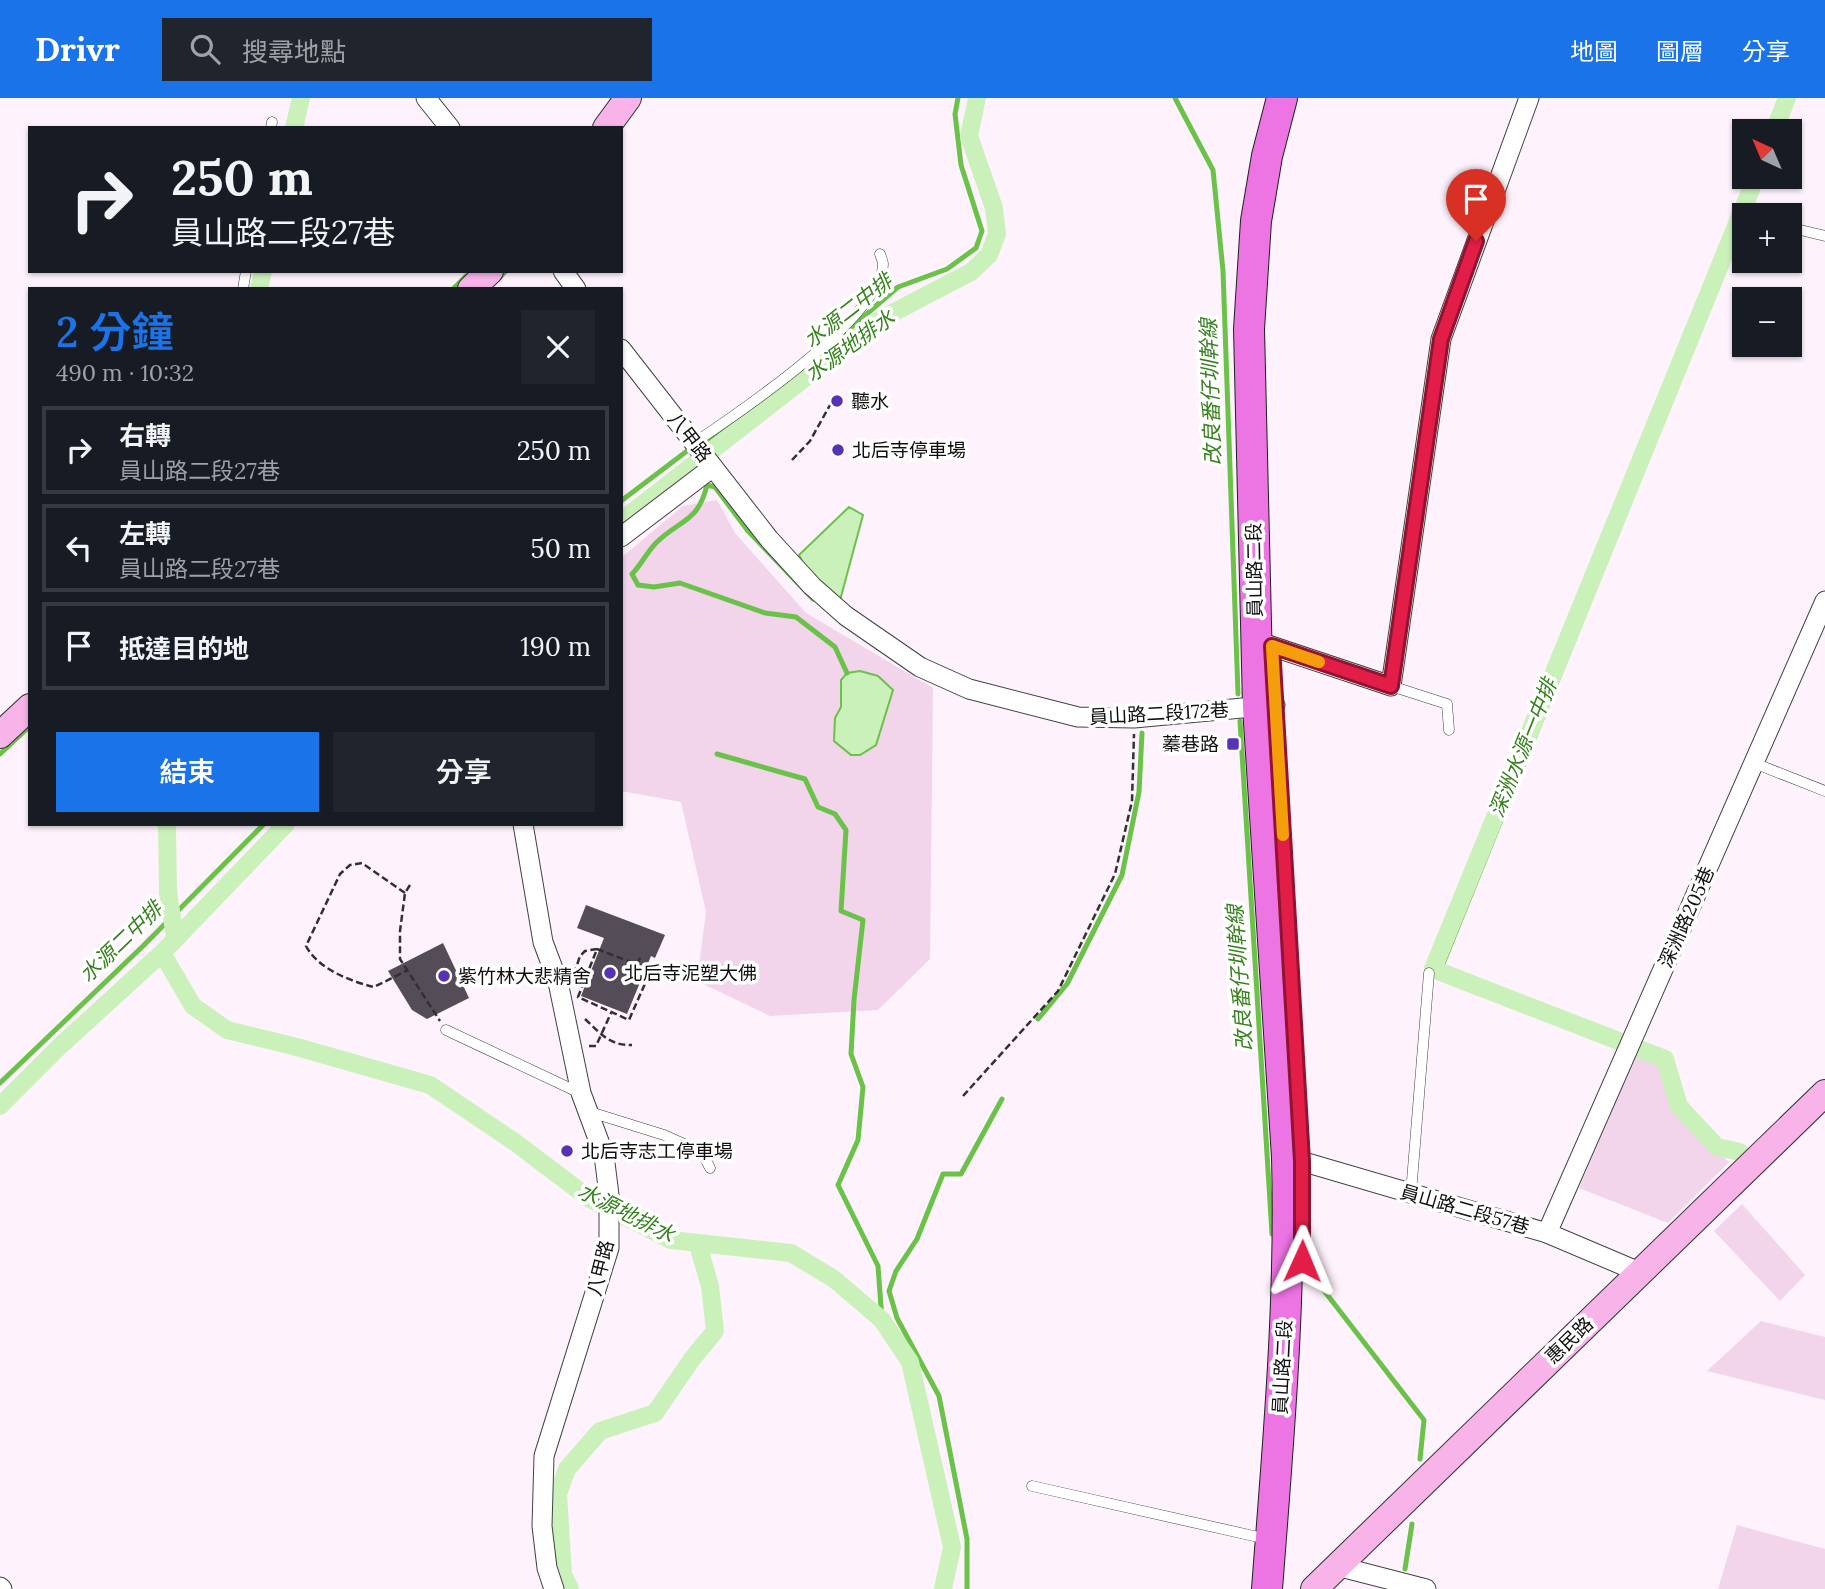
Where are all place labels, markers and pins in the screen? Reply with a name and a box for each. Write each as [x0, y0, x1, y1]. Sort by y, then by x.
pin [1446, 169, 1506, 241]
place label: 聽水 [851, 389, 889, 413]
marker: 聽水 [829, 393, 845, 409]
place label: 北后寺停車場 [852, 438, 966, 462]
marker: 北后寺停車場 [830, 442, 846, 458]
place label: 蓁巷路 [1162, 732, 1219, 756]
marker: 蓁巷路 [1225, 736, 1241, 752]
place label: 北后寺泥塑大佛 [624, 961, 757, 985]
place label: 紫竹林大悲精舍 [458, 964, 591, 988]
marker: 北后寺泥塑大佛 [602, 965, 618, 981]
marker: 紫竹林大悲精舍 [436, 968, 452, 984]
place label: 北后寺志工停車場 [581, 1139, 733, 1163]
marker: 北后寺志工停車場 [559, 1143, 575, 1159]

